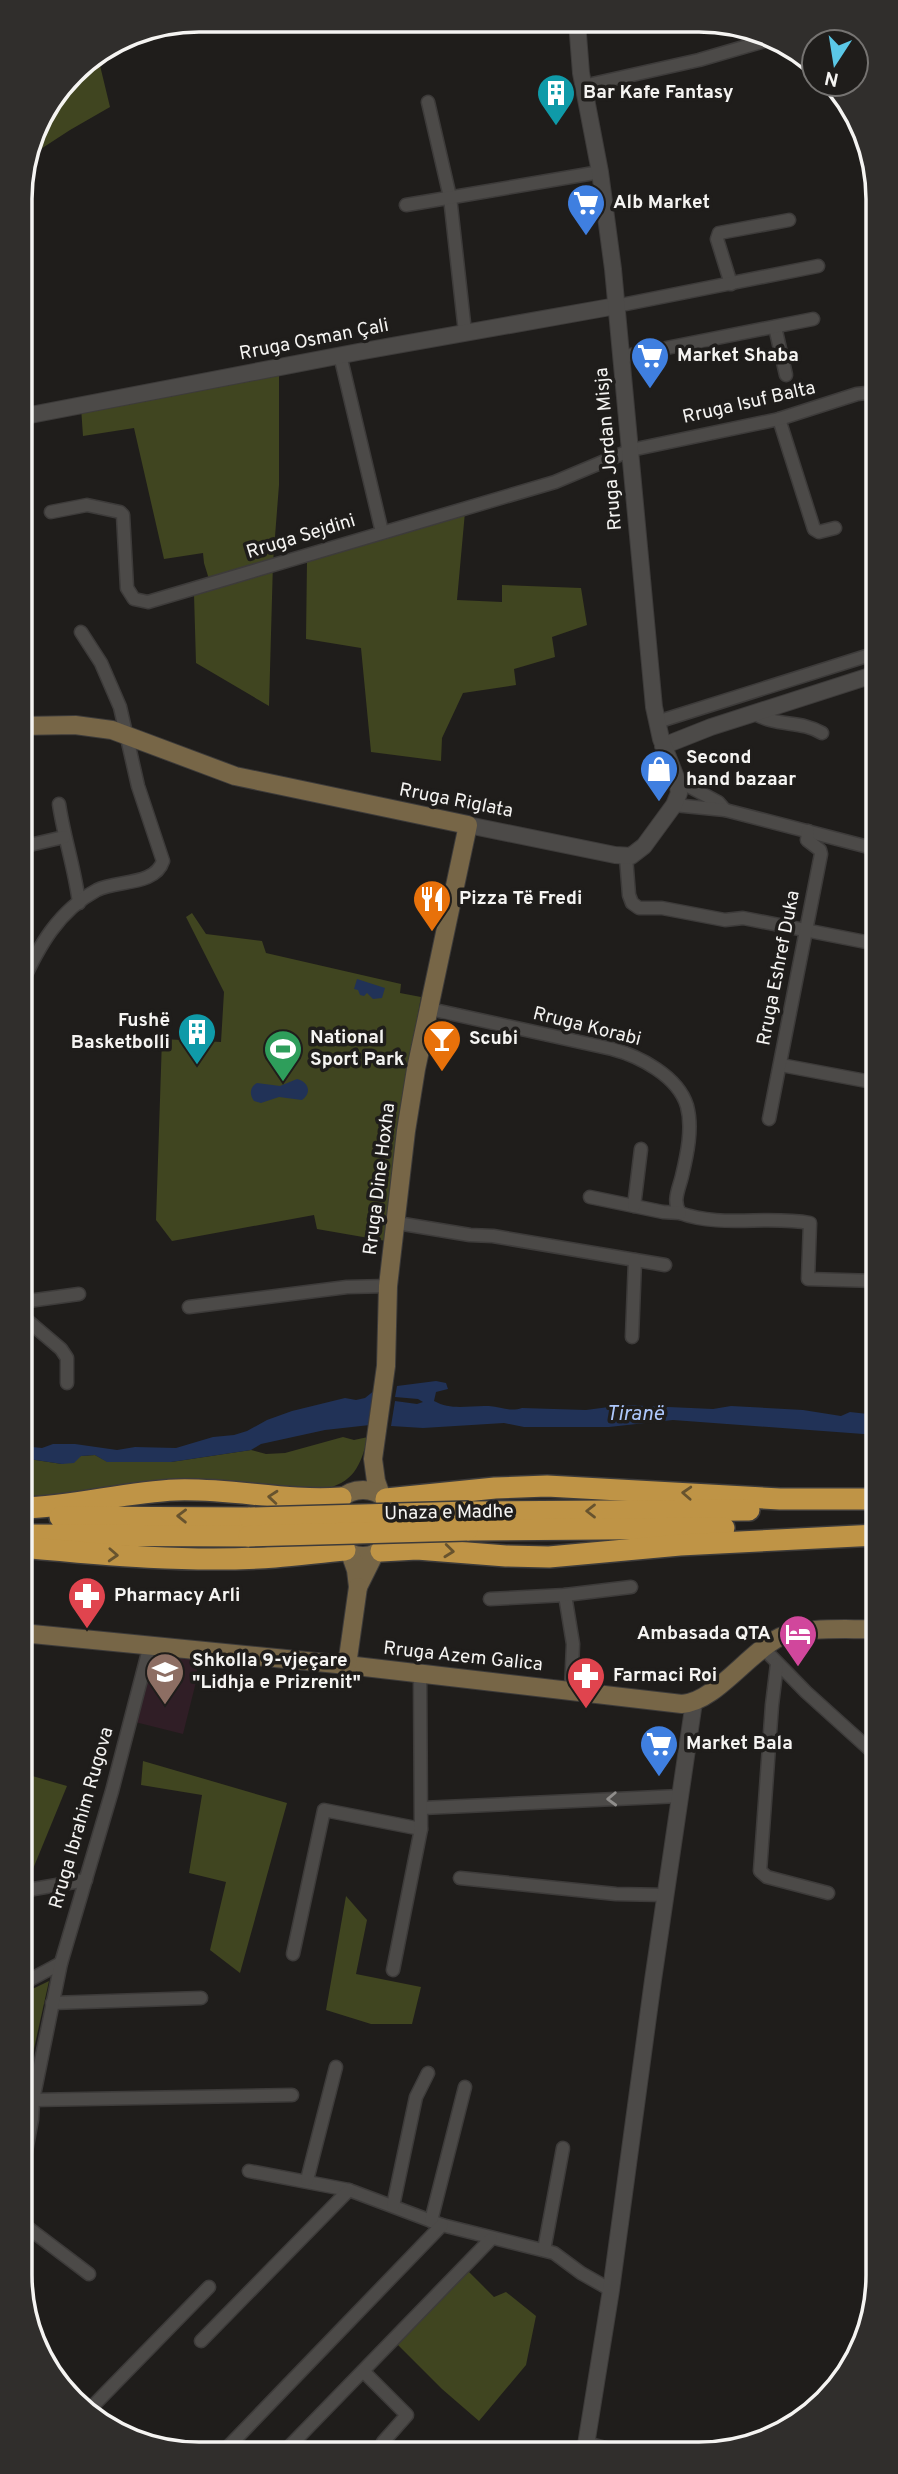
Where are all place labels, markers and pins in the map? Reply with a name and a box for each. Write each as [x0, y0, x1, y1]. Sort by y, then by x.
building icon: Bar Kafe Fantasy [535, 72, 577, 127]
place label: Bar Kafe Fantasy [583, 81, 734, 105]
supermarket icon: Alb Market [565, 182, 607, 237]
place label: Alb Market [613, 191, 710, 215]
supermarket icon: Market Shaba [629, 335, 671, 390]
place label: Market Shaba [677, 344, 799, 368]
place label: Second hand bazaar [686, 746, 796, 792]
shop icon: Second hand bazaar [638, 748, 680, 803]
restaurant icon: Pizza Të Fredi [411, 878, 453, 933]
place label: Pizza Të Fredi [459, 887, 582, 911]
place label: Fushë Basketbolli [71, 1009, 170, 1055]
building icon: Fushë Basketbolli [176, 1011, 218, 1066]
bar icon: Scubi [421, 1018, 463, 1073]
place label: National Sport Park [310, 1026, 405, 1072]
place label: Scubi [469, 1027, 518, 1051]
sports icon: National Sport Park [262, 1028, 304, 1083]
pharmacy icon: Pharmacy Arli [66, 1575, 108, 1630]
place label: Pharmacy Arli [114, 1584, 240, 1608]
hotel icon: Ambasada QTA [777, 1613, 819, 1668]
place label: Ambasada QTA [637, 1622, 771, 1646]
place label: Shkolla 9-vjeçare "Lidhja e Prizrenit" [192, 1649, 361, 1695]
school or university icon: Shkolla 9-vjeçare "Lidhja e Prizrenit" [144, 1651, 186, 1706]
pharmacy icon: Farmaci Roi [565, 1655, 607, 1710]
place label: Farmaci Roi [613, 1664, 717, 1688]
supermarket icon: Market Bala [638, 1723, 680, 1778]
place label: Market Bala [686, 1732, 793, 1756]

